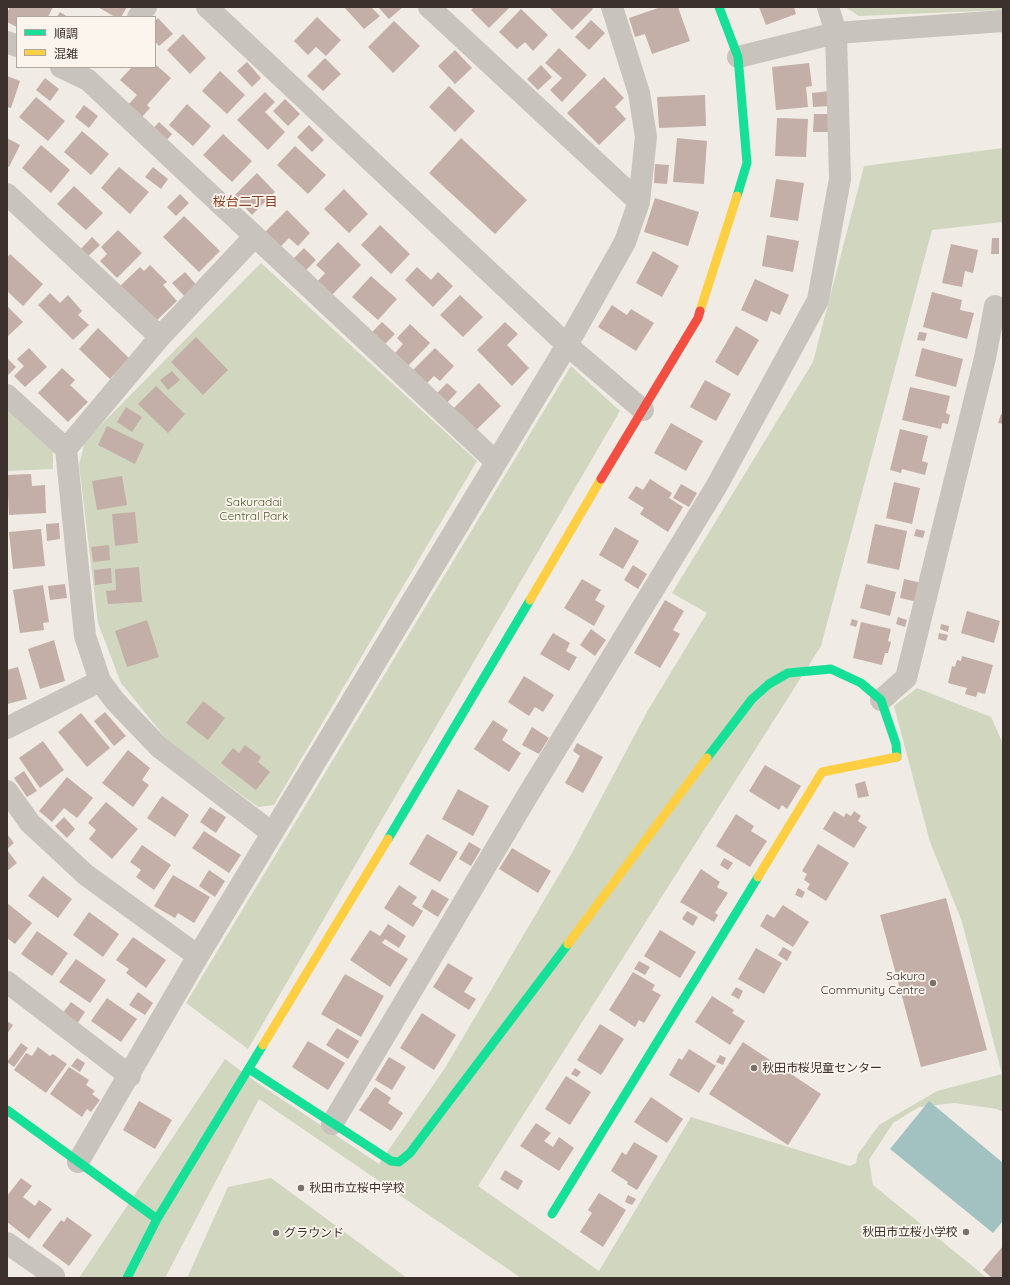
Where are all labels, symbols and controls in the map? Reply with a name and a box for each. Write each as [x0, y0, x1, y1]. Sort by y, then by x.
legend [16, 16, 156, 68]
text: 順調 [54, 26, 78, 41]
text: 混雑 [54, 46, 78, 61]
district label: 桜台二丁目 [213, 194, 277, 210]
park label: Sakuradai Central Park [220, 495, 288, 523]
place label: Sakura Community Centre [821, 969, 925, 997]
marker: Sakura Community Centre [928, 978, 938, 988]
place label: 秋田市桜児童センター [762, 1061, 882, 1075]
marker: 秋田市桜児童センター [749, 1063, 759, 1073]
place label: 秋田市立桜中学校 [309, 1181, 405, 1195]
marker: 秋田市立桜中学校 [296, 1183, 306, 1193]
place label: 秋田市立桜小学校 [862, 1225, 958, 1239]
place label: グラウンド [284, 1226, 344, 1240]
marker: 秋田市立桜小学校 [961, 1227, 971, 1237]
marker: グラウンド [271, 1228, 281, 1238]

